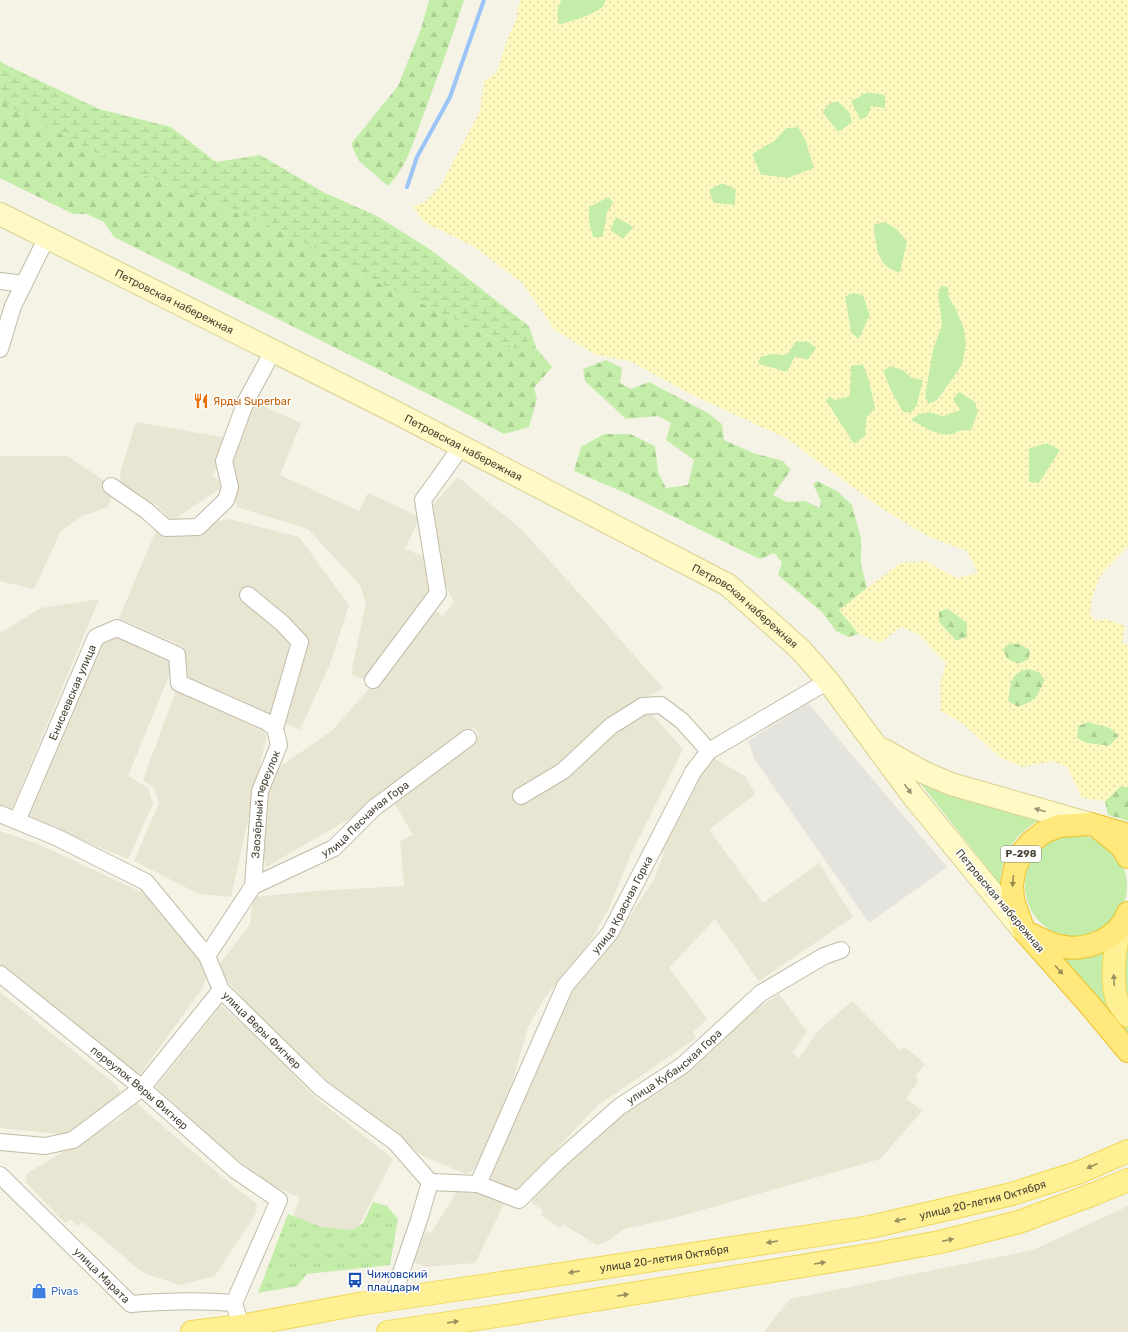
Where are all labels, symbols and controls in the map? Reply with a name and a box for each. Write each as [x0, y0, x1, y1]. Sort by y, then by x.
street label: Петровская набережная [113, 266, 236, 337]
restaurant icon: Ярды Superbar [192, 392, 210, 410]
place label: Ярды Superbar [213, 395, 292, 408]
street label: Петровская набережная [402, 412, 525, 484]
street label: Петровская набережная [690, 561, 801, 651]
street label: Енисеевская улица [46, 642, 99, 742]
street label: Заозёрный переулок [249, 748, 283, 859]
street label: улица Песчаная Гора [319, 778, 411, 859]
one-way arrow [904, 784, 912, 795]
one-way arrow [1034, 806, 1046, 812]
road number: Р-298 [1001, 846, 1041, 862]
street label: Петровская набережная [953, 847, 1047, 955]
street label: улица Красная Горка [589, 854, 655, 956]
one-way arrow [1010, 875, 1016, 887]
one-way arrow [1054, 966, 1063, 975]
one-way arrow [1111, 974, 1118, 986]
street label: улица Веры Фигнер [220, 989, 304, 1071]
street label: улица Кубанская Гора [624, 1026, 724, 1107]
street label: переулок Веры Фигнер [88, 1043, 191, 1132]
one-way arrow [1087, 1163, 1098, 1169]
street label: улица 20-летия Октября [918, 1177, 1048, 1222]
one-way arrow [894, 1218, 906, 1224]
one-way arrow [942, 1236, 954, 1242]
one-way arrow [766, 1239, 778, 1245]
street label: улица 20-летия Октября [599, 1242, 730, 1275]
street label: улица Марата [71, 1245, 133, 1306]
one-way arrow [814, 1260, 826, 1266]
place label: Чижовский плацдарм [367, 1268, 428, 1294]
one-way arrow [568, 1269, 580, 1275]
bus stop icon: Чижовский плацдарм [346, 1271, 364, 1289]
shop icon: Pivas [30, 1282, 48, 1300]
place label: Pivas [51, 1285, 79, 1298]
one-way arrow [616, 1292, 629, 1298]
one-way arrow [447, 1319, 459, 1325]

